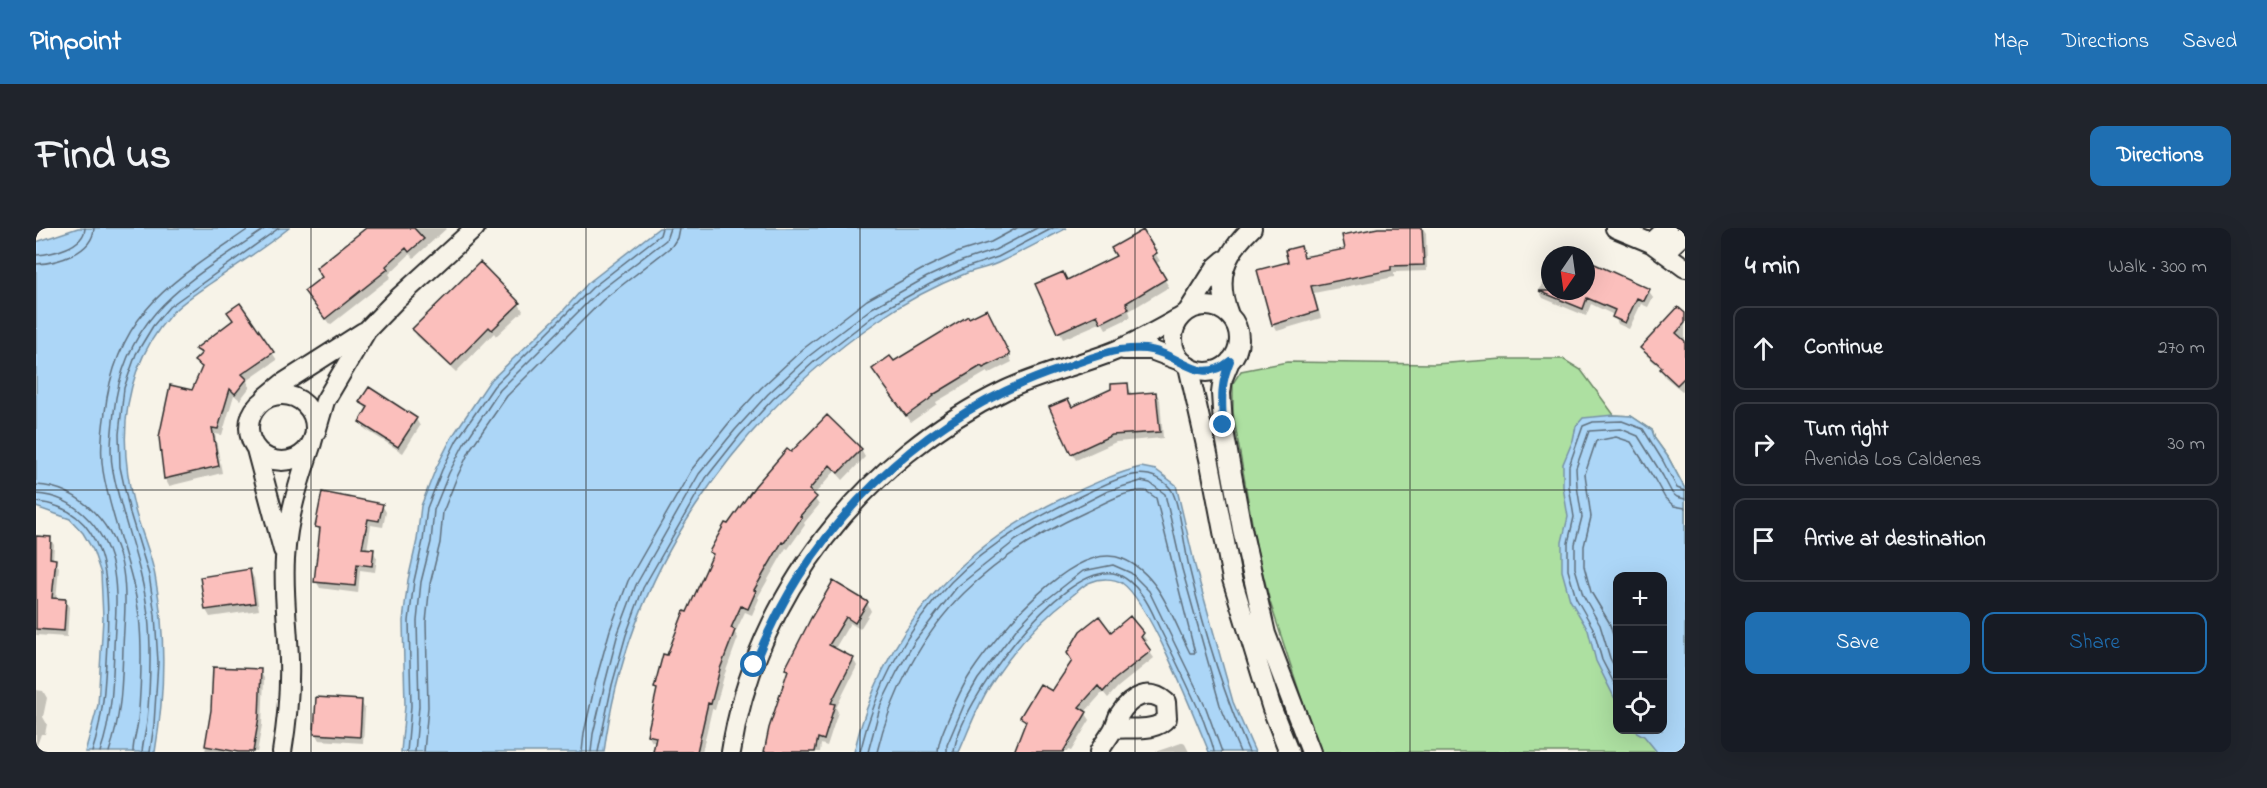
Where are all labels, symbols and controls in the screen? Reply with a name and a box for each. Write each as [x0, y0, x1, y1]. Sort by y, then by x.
text: Pinpoint [30, 22, 121, 63]
text: Map [1993, 27, 2029, 57]
text: Directions [2062, 27, 2149, 57]
text: Saved [2182, 27, 2237, 57]
text: Find us [36, 126, 171, 187]
button: Directions [2090, 126, 2231, 186]
north arrow [1541, 246, 1595, 300]
text: 4 min [1745, 248, 1800, 286]
text: Walk · 300 m [2108, 253, 2207, 282]
icon: ahead [1747, 332, 1780, 365]
text: Continue [1804, 332, 1883, 364]
text: 270 m [2158, 334, 2205, 363]
route end [1209, 411, 1235, 437]
text: Turn right [1804, 414, 1889, 446]
icon: right [1747, 428, 1780, 461]
text: 30 m [2168, 430, 2205, 459]
text: Avenida Los Caldenes [1804, 446, 1981, 475]
icon: arrive [1747, 524, 1780, 557]
text: Arrive at destination [1804, 524, 1986, 556]
map controls [1613, 572, 1667, 734]
button: + [1613, 572, 1667, 626]
button: Save [1745, 612, 1970, 674]
button: Share [1982, 612, 2207, 674]
button: − [1613, 626, 1667, 680]
route start [740, 651, 766, 677]
button: locate [1613, 680, 1667, 734]

